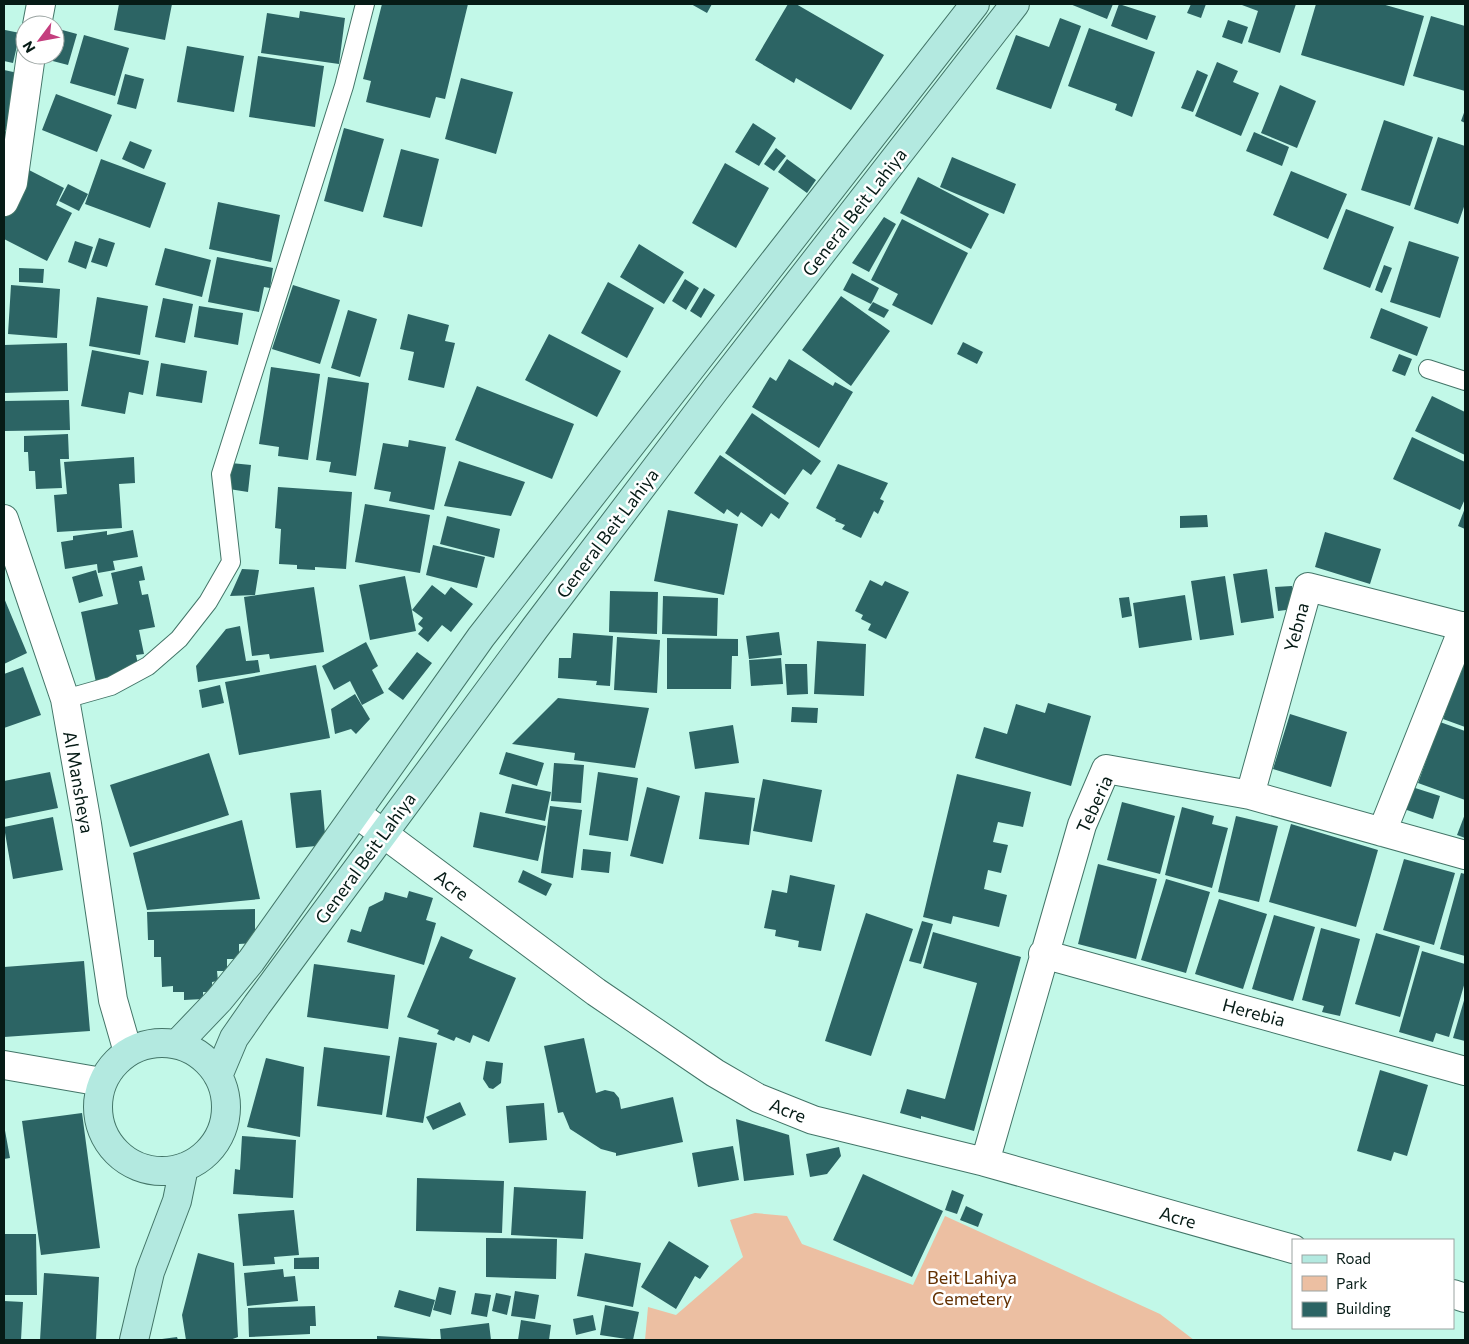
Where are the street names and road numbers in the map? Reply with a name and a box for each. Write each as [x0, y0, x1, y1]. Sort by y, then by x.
street label: General Beit Lahiya [797, 143, 911, 281]
street label: General Beit Lahiya [551, 464, 663, 602]
street label: Yebna [1279, 600, 1313, 654]
street label: Al Mansheya [59, 729, 99, 835]
street label: Teberia [1071, 772, 1117, 836]
street label: General Beit Lahiya [310, 788, 420, 928]
street label: Acre [430, 865, 474, 905]
street label: Herebia [1220, 993, 1288, 1031]
street label: Acre [767, 1093, 809, 1127]
street label: Acre [1157, 1201, 1199, 1233]

